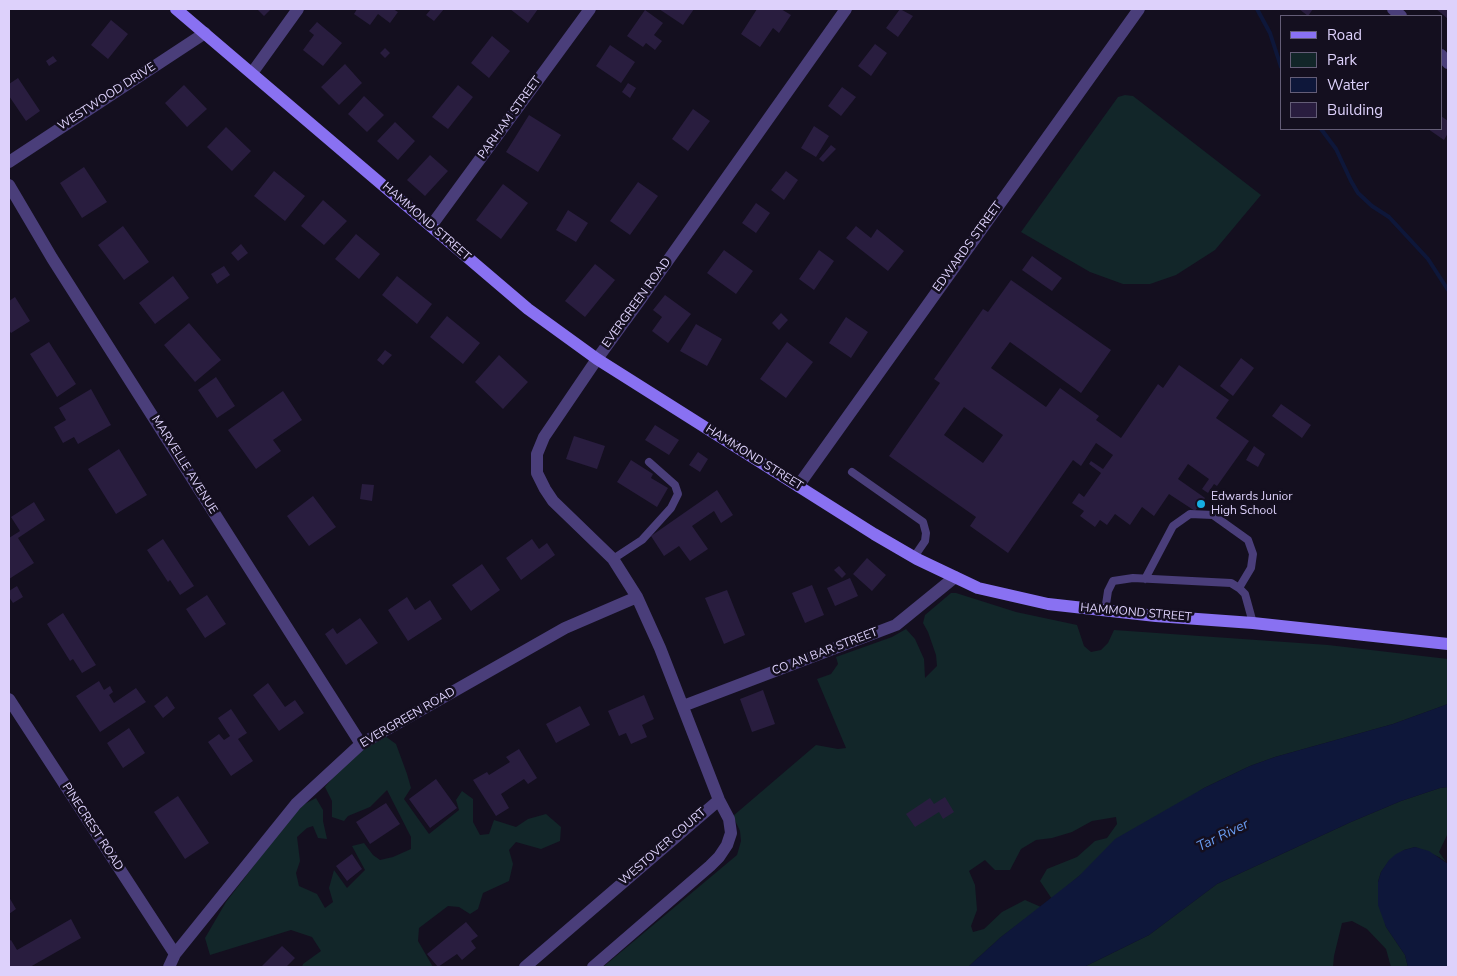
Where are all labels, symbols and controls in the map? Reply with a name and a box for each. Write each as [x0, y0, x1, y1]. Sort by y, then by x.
legend [1280, 15, 1442, 130]
text: Road [1327, 25, 1362, 45]
text: Park [1327, 50, 1357, 70]
street label: WESTWOOD DRIVE [56, 60, 158, 134]
street label: PARHAM STREET [475, 74, 545, 162]
text: Water [1327, 75, 1369, 95]
text: Building [1327, 100, 1383, 120]
street label: HAMMOND STREET [379, 180, 473, 264]
street label: EDWARDS STREET [930, 199, 1006, 295]
street label: EVERGREEN ROAD [600, 255, 674, 351]
street label: MARVELLE AVENUE [148, 413, 220, 517]
street label: HAMMOND STREET [703, 422, 805, 494]
place label: Edwards Junior High School [1211, 490, 1293, 518]
marker: Edwards Junior High School [1195, 498, 1207, 510]
street label: HAMMOND STREET [1080, 601, 1192, 625]
street label: CO AN BAR STREET [770, 625, 880, 679]
street label: EVERGREEN ROAD [358, 685, 458, 751]
street label: PINECREST ROAD [58, 780, 126, 874]
street label: WESTOVER COURT [617, 805, 709, 889]
water label: Tar River [1194, 816, 1252, 856]

